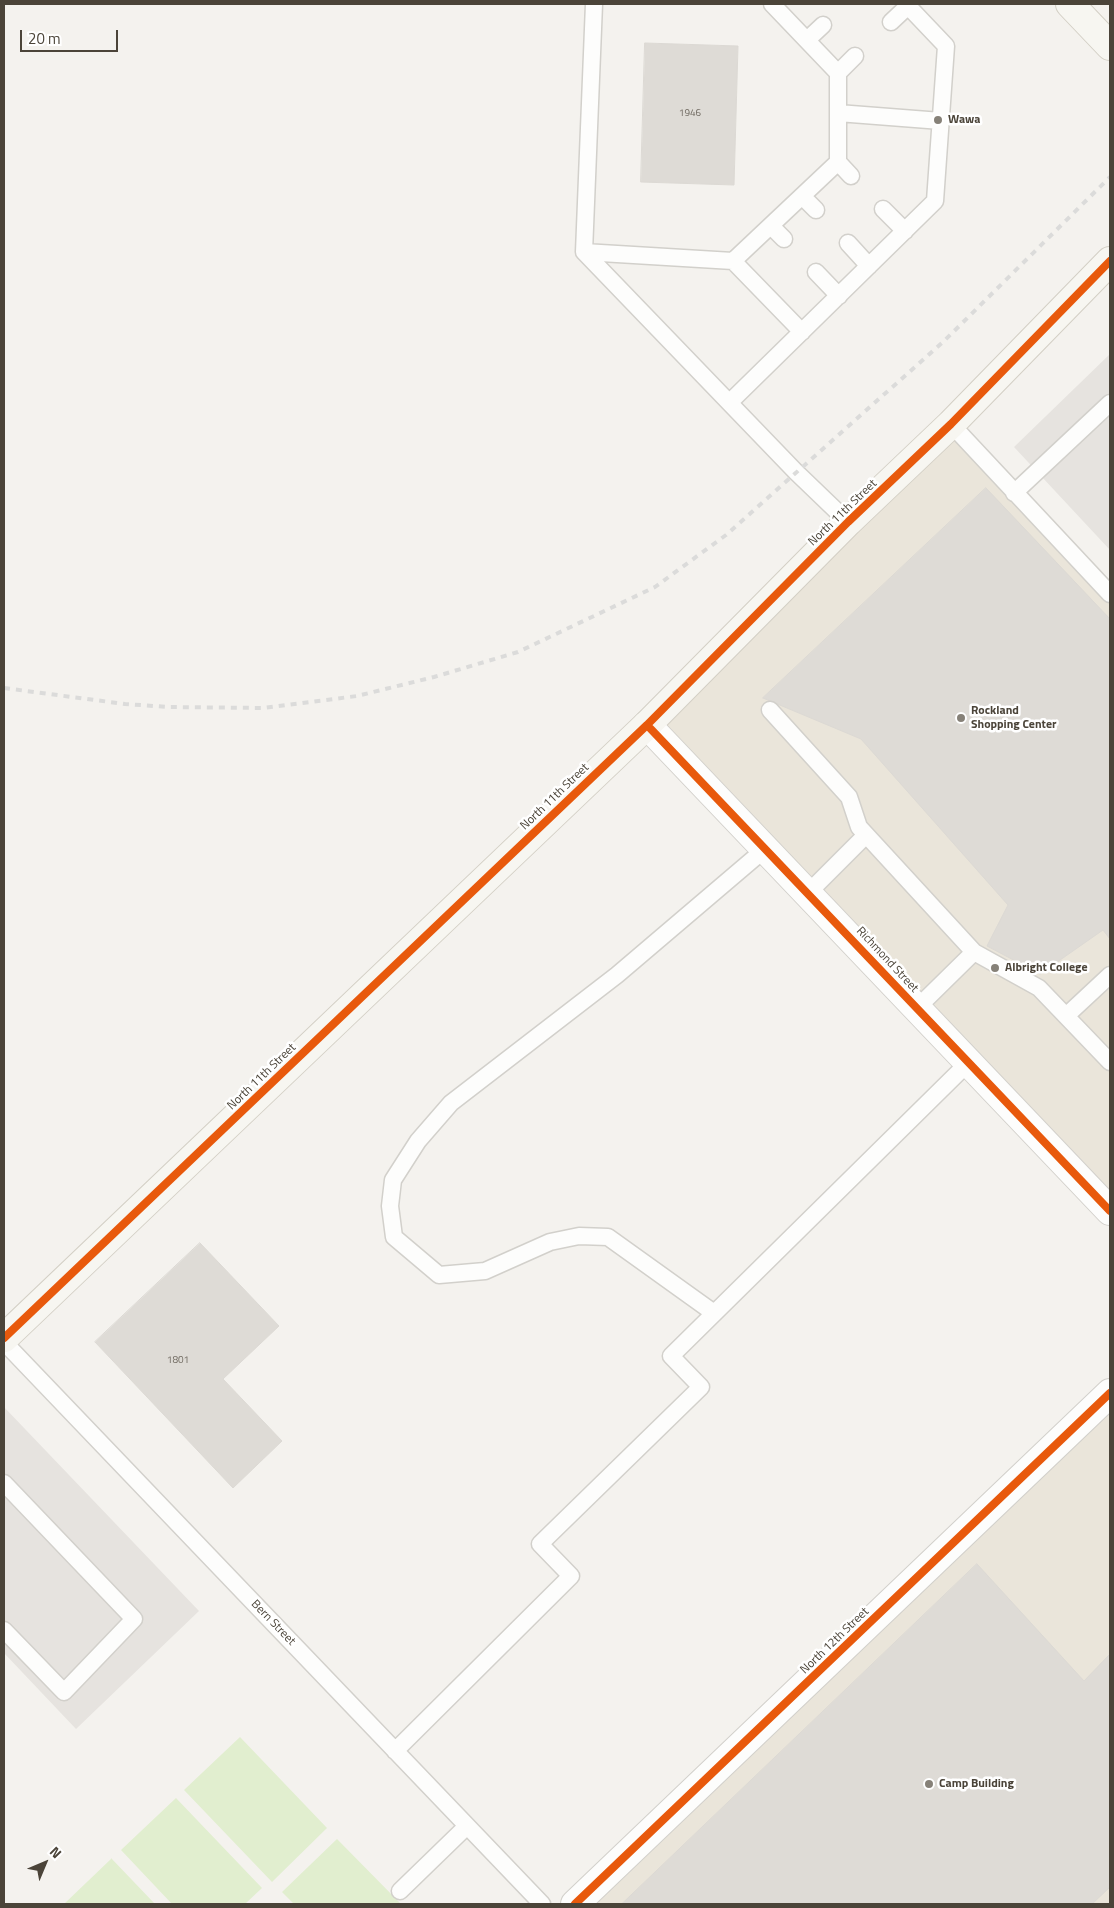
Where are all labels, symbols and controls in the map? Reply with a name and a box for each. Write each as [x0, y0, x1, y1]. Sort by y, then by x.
scale bar [22, 20, 120, 52]
text: 20 m [28, 27, 61, 50]
house number: 1946 [679, 108, 701, 120]
place label: Wawa [948, 113, 980, 127]
marker: Wawa [932, 114, 944, 126]
street label: North 11th Street [806, 477, 880, 549]
place label: Rockland Shopping Center [971, 704, 1057, 732]
marker: Rockland Shopping Center [955, 712, 967, 724]
street label: North 11th Street [518, 761, 592, 833]
street label: Richmond Street [853, 924, 921, 996]
place label: Albright College [1005, 961, 1088, 975]
marker: Albright College [989, 962, 1001, 974]
street label: North 11th Street [225, 1041, 299, 1113]
house number: 1801 [167, 1355, 189, 1367]
street label: Bern Street [248, 1597, 298, 1649]
street label: North 12th Street [798, 1605, 872, 1677]
place label: Camp Building [939, 1777, 1014, 1791]
marker: Camp Building [923, 1778, 935, 1790]
north arrow [20, 1838, 70, 1888]
text: N [45, 1841, 67, 1863]

